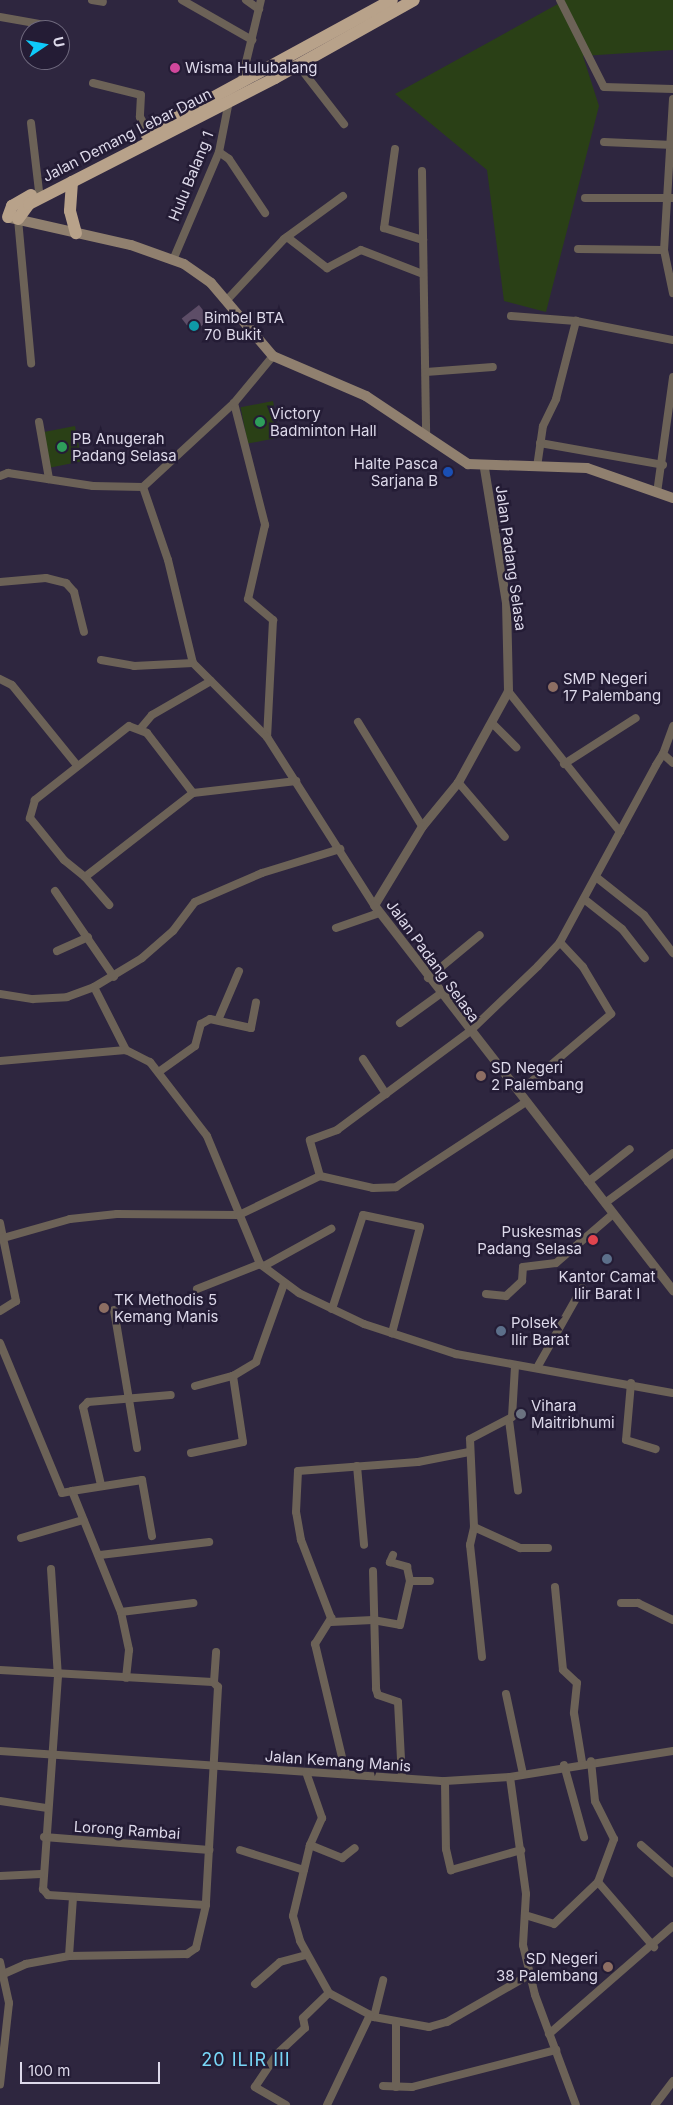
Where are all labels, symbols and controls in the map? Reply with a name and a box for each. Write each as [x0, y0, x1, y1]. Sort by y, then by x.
north arrow [20, 20, 70, 70]
text: U [50, 35, 69, 49]
place label: Wisma Hulubalang [185, 59, 318, 77]
marker: Wisma Hulubalang [169, 62, 181, 74]
street label: Jalan Demang Lebar Daun [39, 84, 215, 186]
street label: Hulu Balang 1 [165, 128, 217, 224]
place label: Bimbel BTA 70 Bukit [204, 308, 284, 343]
marker: Bimbel BTA 70 Bukit [188, 320, 200, 332]
place label: Victory Badminton Hall [270, 404, 377, 439]
marker: Victory Badminton Hall [254, 416, 266, 428]
place label: PB Anugerah Padang Selasa [72, 429, 177, 464]
marker: PB Anugerah Padang Selasa [56, 441, 68, 453]
place label: Halte Pasca Sarjana B [354, 454, 438, 489]
marker: Halte Pasca Sarjana B [442, 466, 454, 478]
street label: Jalan Padang Selasa [492, 484, 530, 632]
place label: SMP Negeri 17 Palembang [563, 669, 661, 704]
marker: SMP Negeri 17 Palembang [547, 681, 559, 693]
street label: Jalan Padang Selasa [383, 896, 483, 1026]
place label: SD Negeri 2 Palembang [491, 1058, 584, 1093]
marker: SD Negeri 2 Palembang [475, 1070, 487, 1082]
place label: Puskesmas Padang Selasa [477, 1222, 582, 1257]
marker: Puskesmas Padang Selasa [586, 1233, 600, 1247]
marker: Kantor Camat Ilir Barat I [601, 1253, 613, 1265]
place label: Kantor Camat Ilir Barat I [559, 1267, 655, 1302]
place label: TK Methodis 5 Kemang Manis [114, 1290, 218, 1325]
marker: TK Methodis 5 Kemang Manis [98, 1302, 110, 1314]
place label: Polsek Ilir Barat [511, 1313, 569, 1348]
marker: Polsek Ilir Barat [495, 1325, 507, 1337]
place label: Vihara Maitribhumi [531, 1396, 615, 1431]
marker: Vihara Maitribhumi [515, 1408, 527, 1420]
street label: Jalan Kemang Manis [264, 1747, 412, 1775]
street label: Lorong Rambai [73, 1817, 181, 1843]
place label: SD Negeri 38 Palembang [496, 1949, 598, 1984]
marker: SD Negeri 38 Palembang [602, 1961, 614, 1973]
district label: 20 ILIR III [200, 2049, 292, 2071]
scale bar [22, 2052, 162, 2084]
text: 100 m [28, 2061, 70, 2080]

